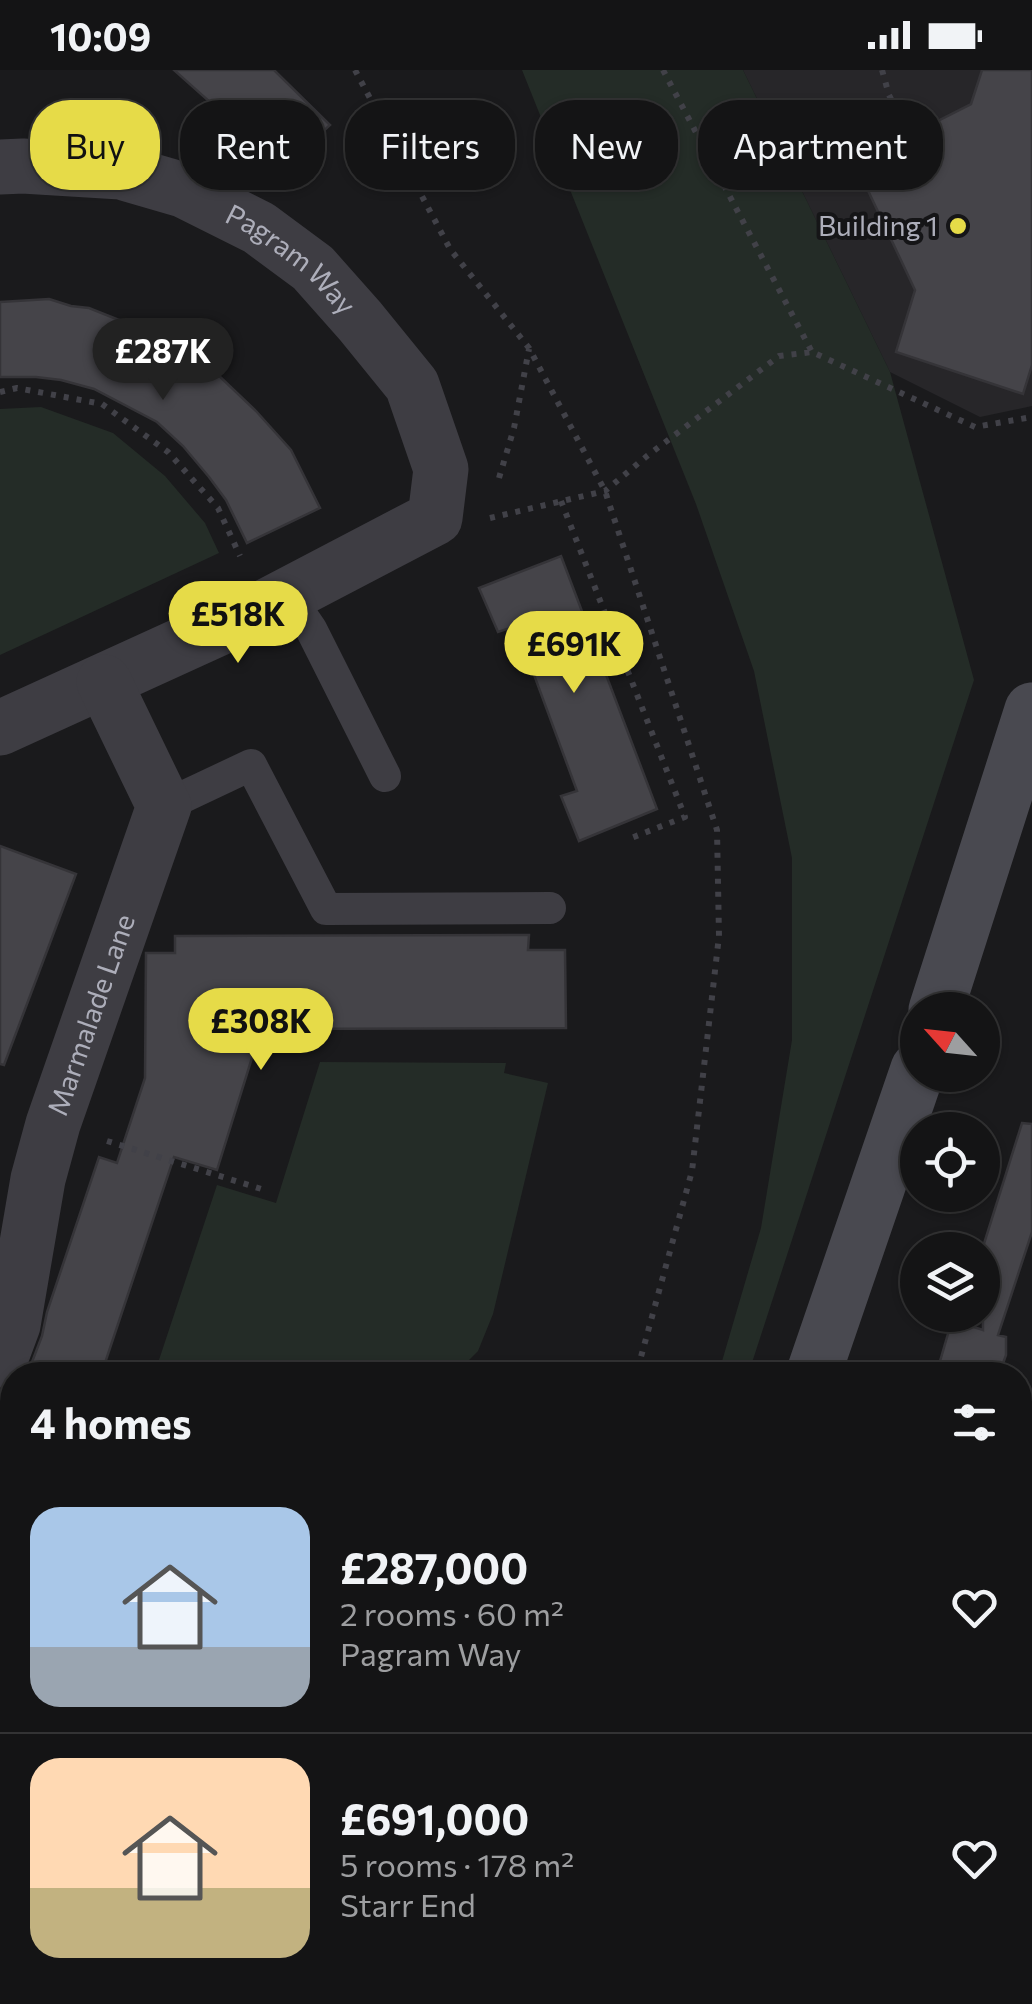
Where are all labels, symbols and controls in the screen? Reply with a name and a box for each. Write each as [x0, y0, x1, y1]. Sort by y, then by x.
text: 10:09 [50, 12, 151, 59]
chip: Buy [30, 100, 160, 190]
chip: Rent [180, 100, 325, 190]
chip: Filters [345, 100, 515, 190]
chip: New [535, 100, 678, 190]
chip: Apartment [698, 100, 943, 190]
street label: Pagram Way [220, 196, 364, 321]
place label: Building 1 [818, 208, 938, 242]
marker: Building 1 [947, 215, 969, 237]
pin: £287K [93, 318, 233, 403]
text: £287K [115, 330, 211, 370]
pin: £518K [168, 581, 308, 666]
text: £518K [191, 593, 285, 633]
pin: £691K [504, 611, 644, 696]
text: £691K [526, 623, 622, 663]
street label: Marmalade Lane [39, 909, 141, 1120]
pin: £308K [191, 988, 331, 1073]
north arrow [900, 992, 1000, 1092]
map controls [900, 992, 1000, 1332]
text: £308K [210, 1000, 312, 1040]
button: locate [900, 1112, 1000, 1212]
button: layers [900, 1232, 1000, 1332]
icon: filters [947, 1395, 1002, 1450]
text: 4 homes [30, 1396, 192, 1448]
text: £287,000 [340, 1541, 528, 1593]
icon: home [110, 1547, 230, 1667]
icon: heart [947, 1580, 1002, 1635]
text: 2 rooms · 60 m² [340, 1593, 564, 1633]
text: Pagram Way [340, 1633, 521, 1673]
text: £691,000 [340, 1792, 529, 1844]
icon: home [110, 1798, 230, 1918]
icon: heart [947, 1831, 1002, 1886]
text: 5 rooms · 178 m² [340, 1844, 574, 1884]
text: Starr End [340, 1884, 476, 1924]

